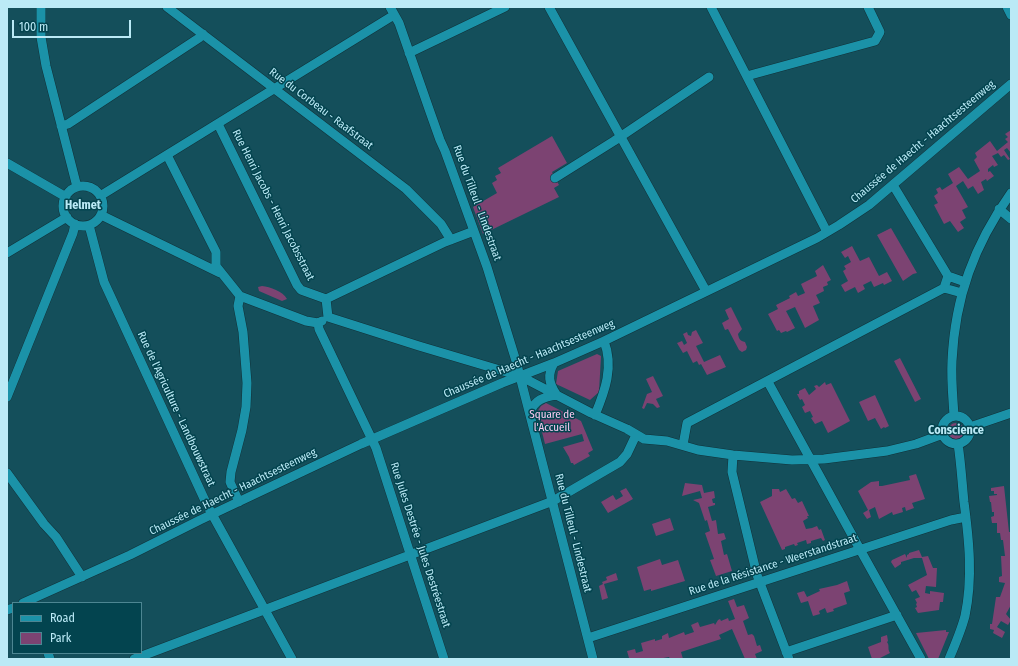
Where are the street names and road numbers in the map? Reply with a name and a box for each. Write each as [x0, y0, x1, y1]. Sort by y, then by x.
street label: Rue du Corbeau - Raafstraat [266, 66, 376, 152]
street label: Chaussée de Haecht - Haachtsesteenweg [848, 78, 998, 206]
street label: Rue Henri Jacobs - Henri Jacobsstraat [229, 127, 317, 283]
street label: Rue du Tilleul - Lindestraat [450, 144, 504, 262]
street label: Chaussée de Haecht - Haachtsesteenweg [442, 317, 616, 401]
street label: Rue de l'Agriculture - Landbouwstraat [134, 329, 218, 489]
street label: Chaussée de Haecht - Haachtsesteenweg [147, 446, 319, 538]
street label: Rue Jules Destrée - Jules Destréestraat [387, 461, 453, 629]
street label: Rue du Tilleul - Lindestraat [552, 472, 594, 594]
street label: Rue de la Résistance - Weerstandstraat [687, 532, 859, 598]

